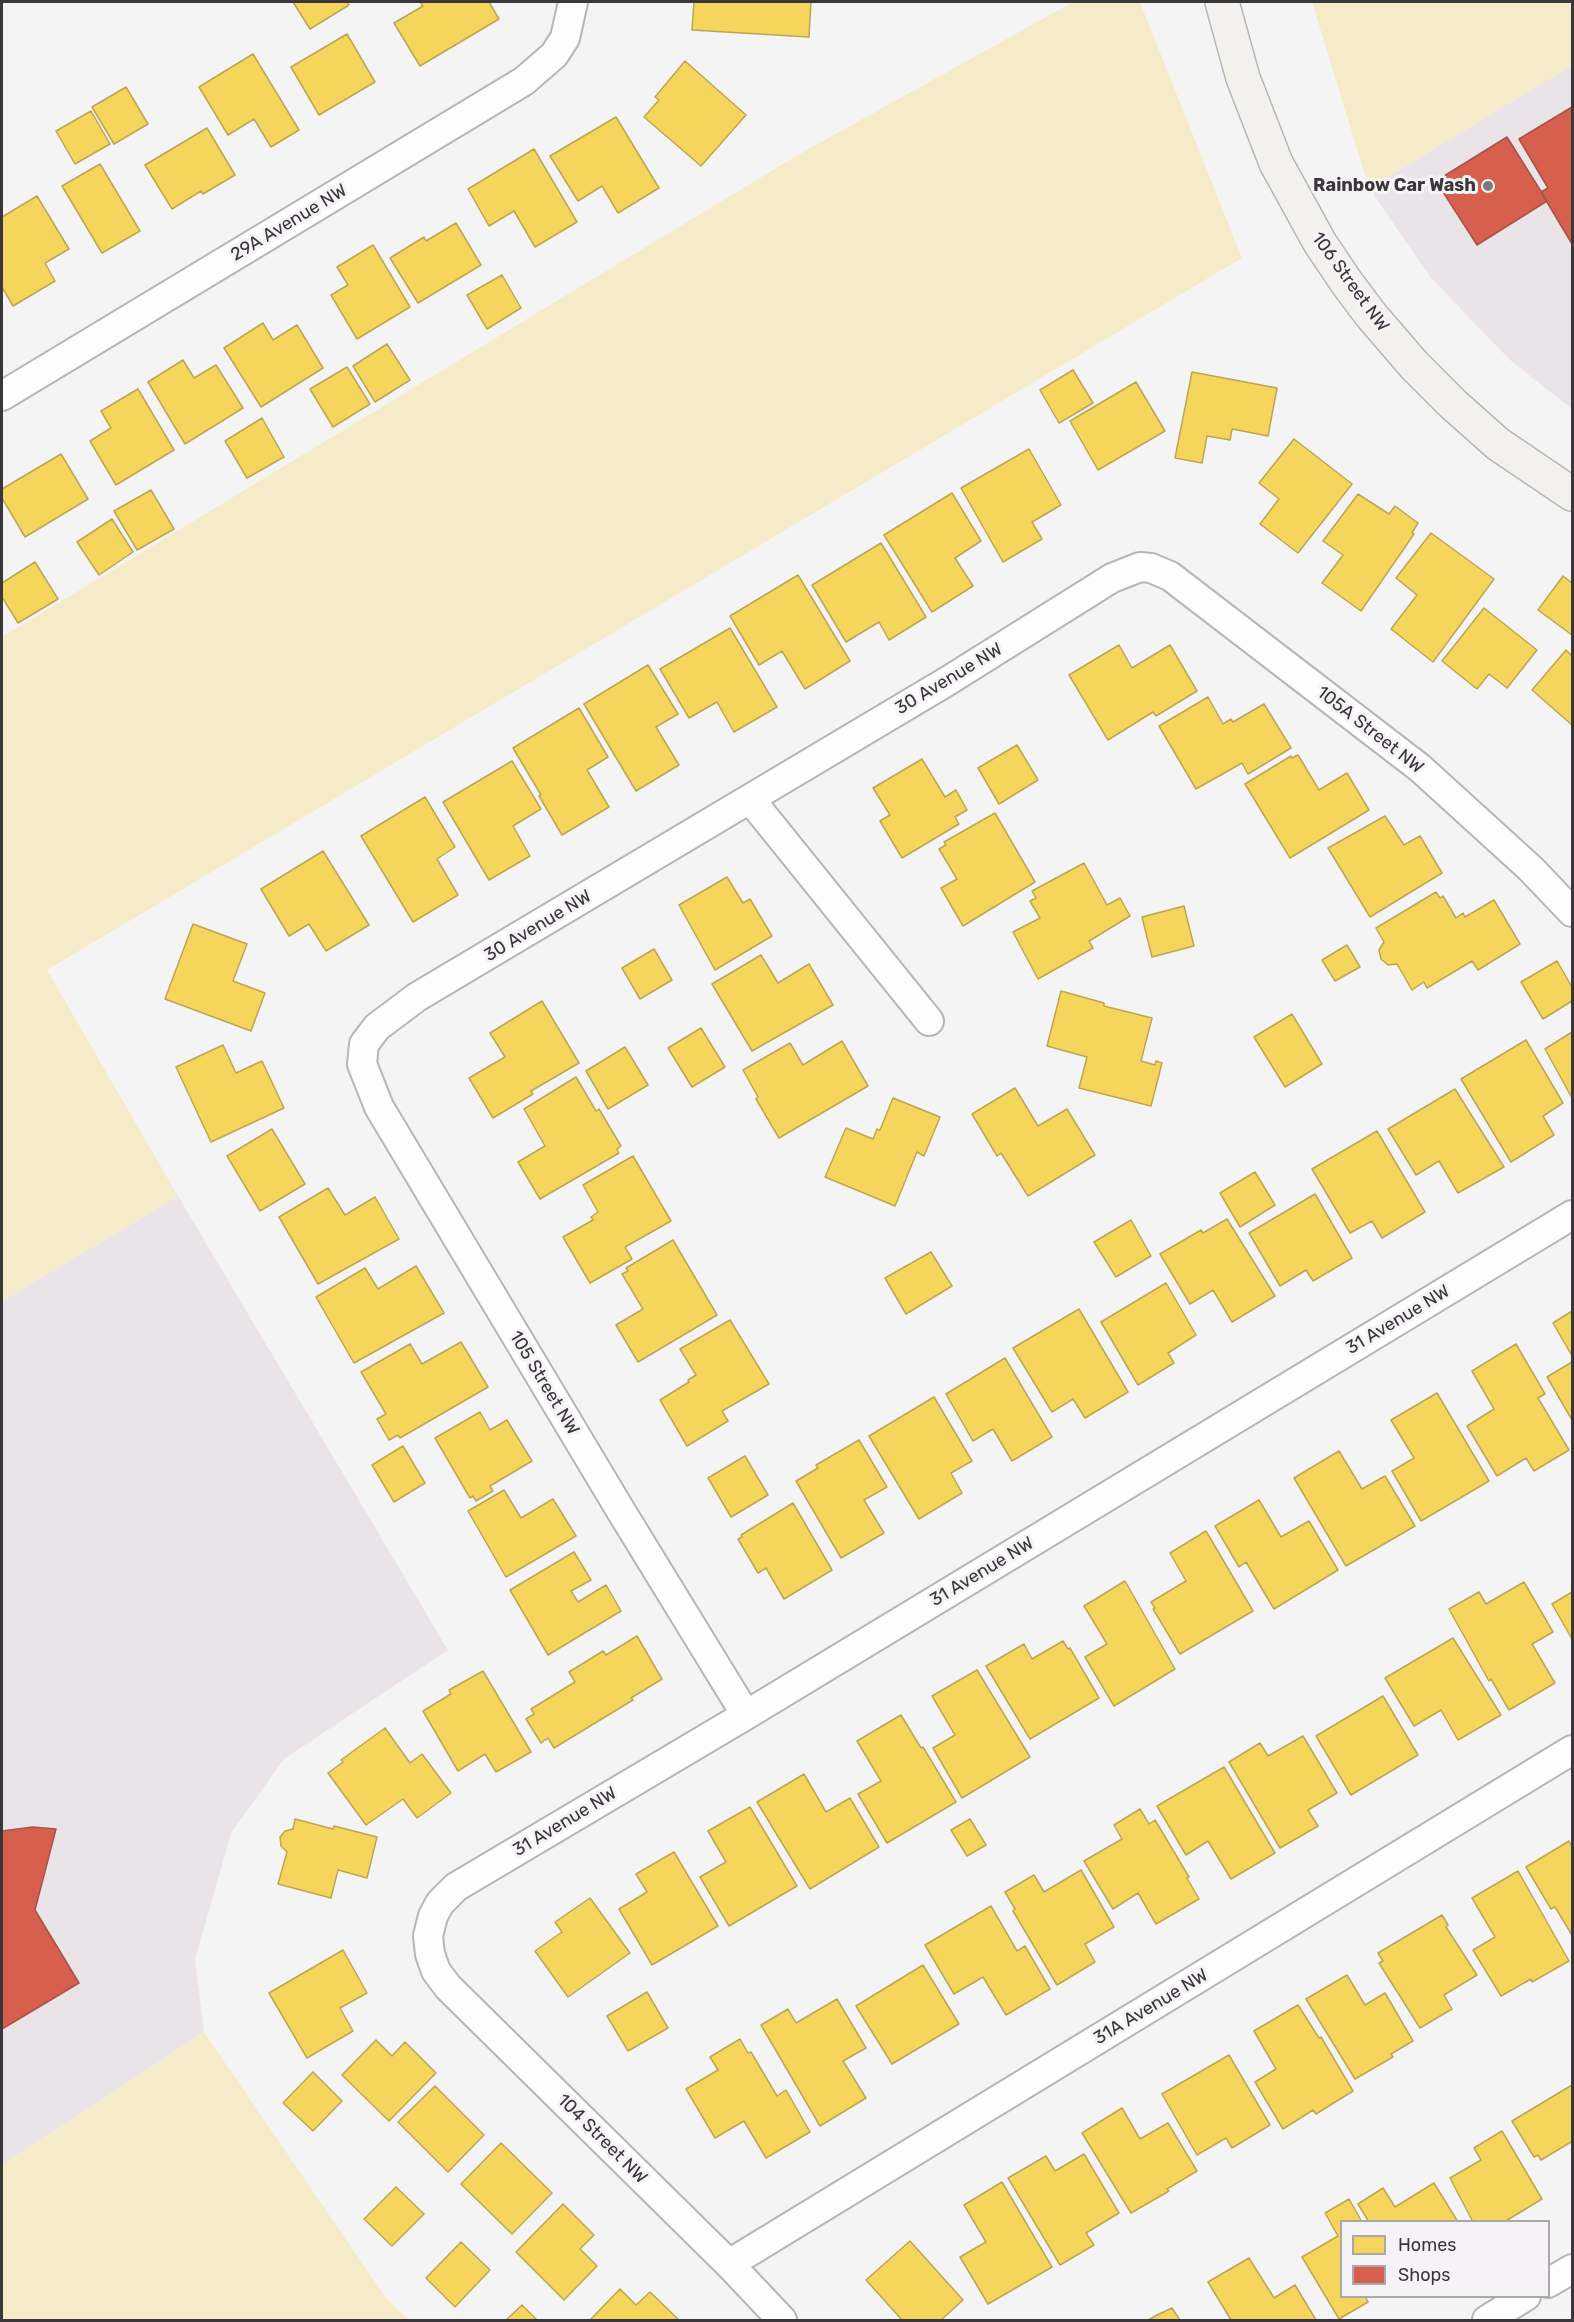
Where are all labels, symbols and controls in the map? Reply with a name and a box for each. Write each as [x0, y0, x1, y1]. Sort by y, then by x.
place label: Rainbow Car Wash [1313, 175, 1476, 197]
marker: Rainbow Car Wash [1481, 179, 1495, 193]
street label: 29A Avenue NW [227, 180, 351, 266]
street label: 106 Street NW [1307, 228, 1393, 336]
street label: 30 Avenue NW [892, 639, 1006, 719]
street label: 105A Street NW [1312, 682, 1428, 778]
street label: 30 Avenue NW [481, 886, 595, 966]
street label: 31 Avenue NW [1342, 1281, 1454, 1359]
street label: 105 Street NW [504, 1327, 584, 1439]
street label: 31 Avenue NW [926, 1533, 1038, 1611]
street label: 31 Avenue NW [509, 1783, 621, 1861]
street label: 31A Avenue NW [1090, 1965, 1212, 2049]
street label: 104 Street NW [553, 2090, 651, 2188]
legend [1340, 2220, 1550, 2298]
text: Homes [1398, 2234, 1456, 2256]
text: Shops [1398, 2264, 1450, 2286]

